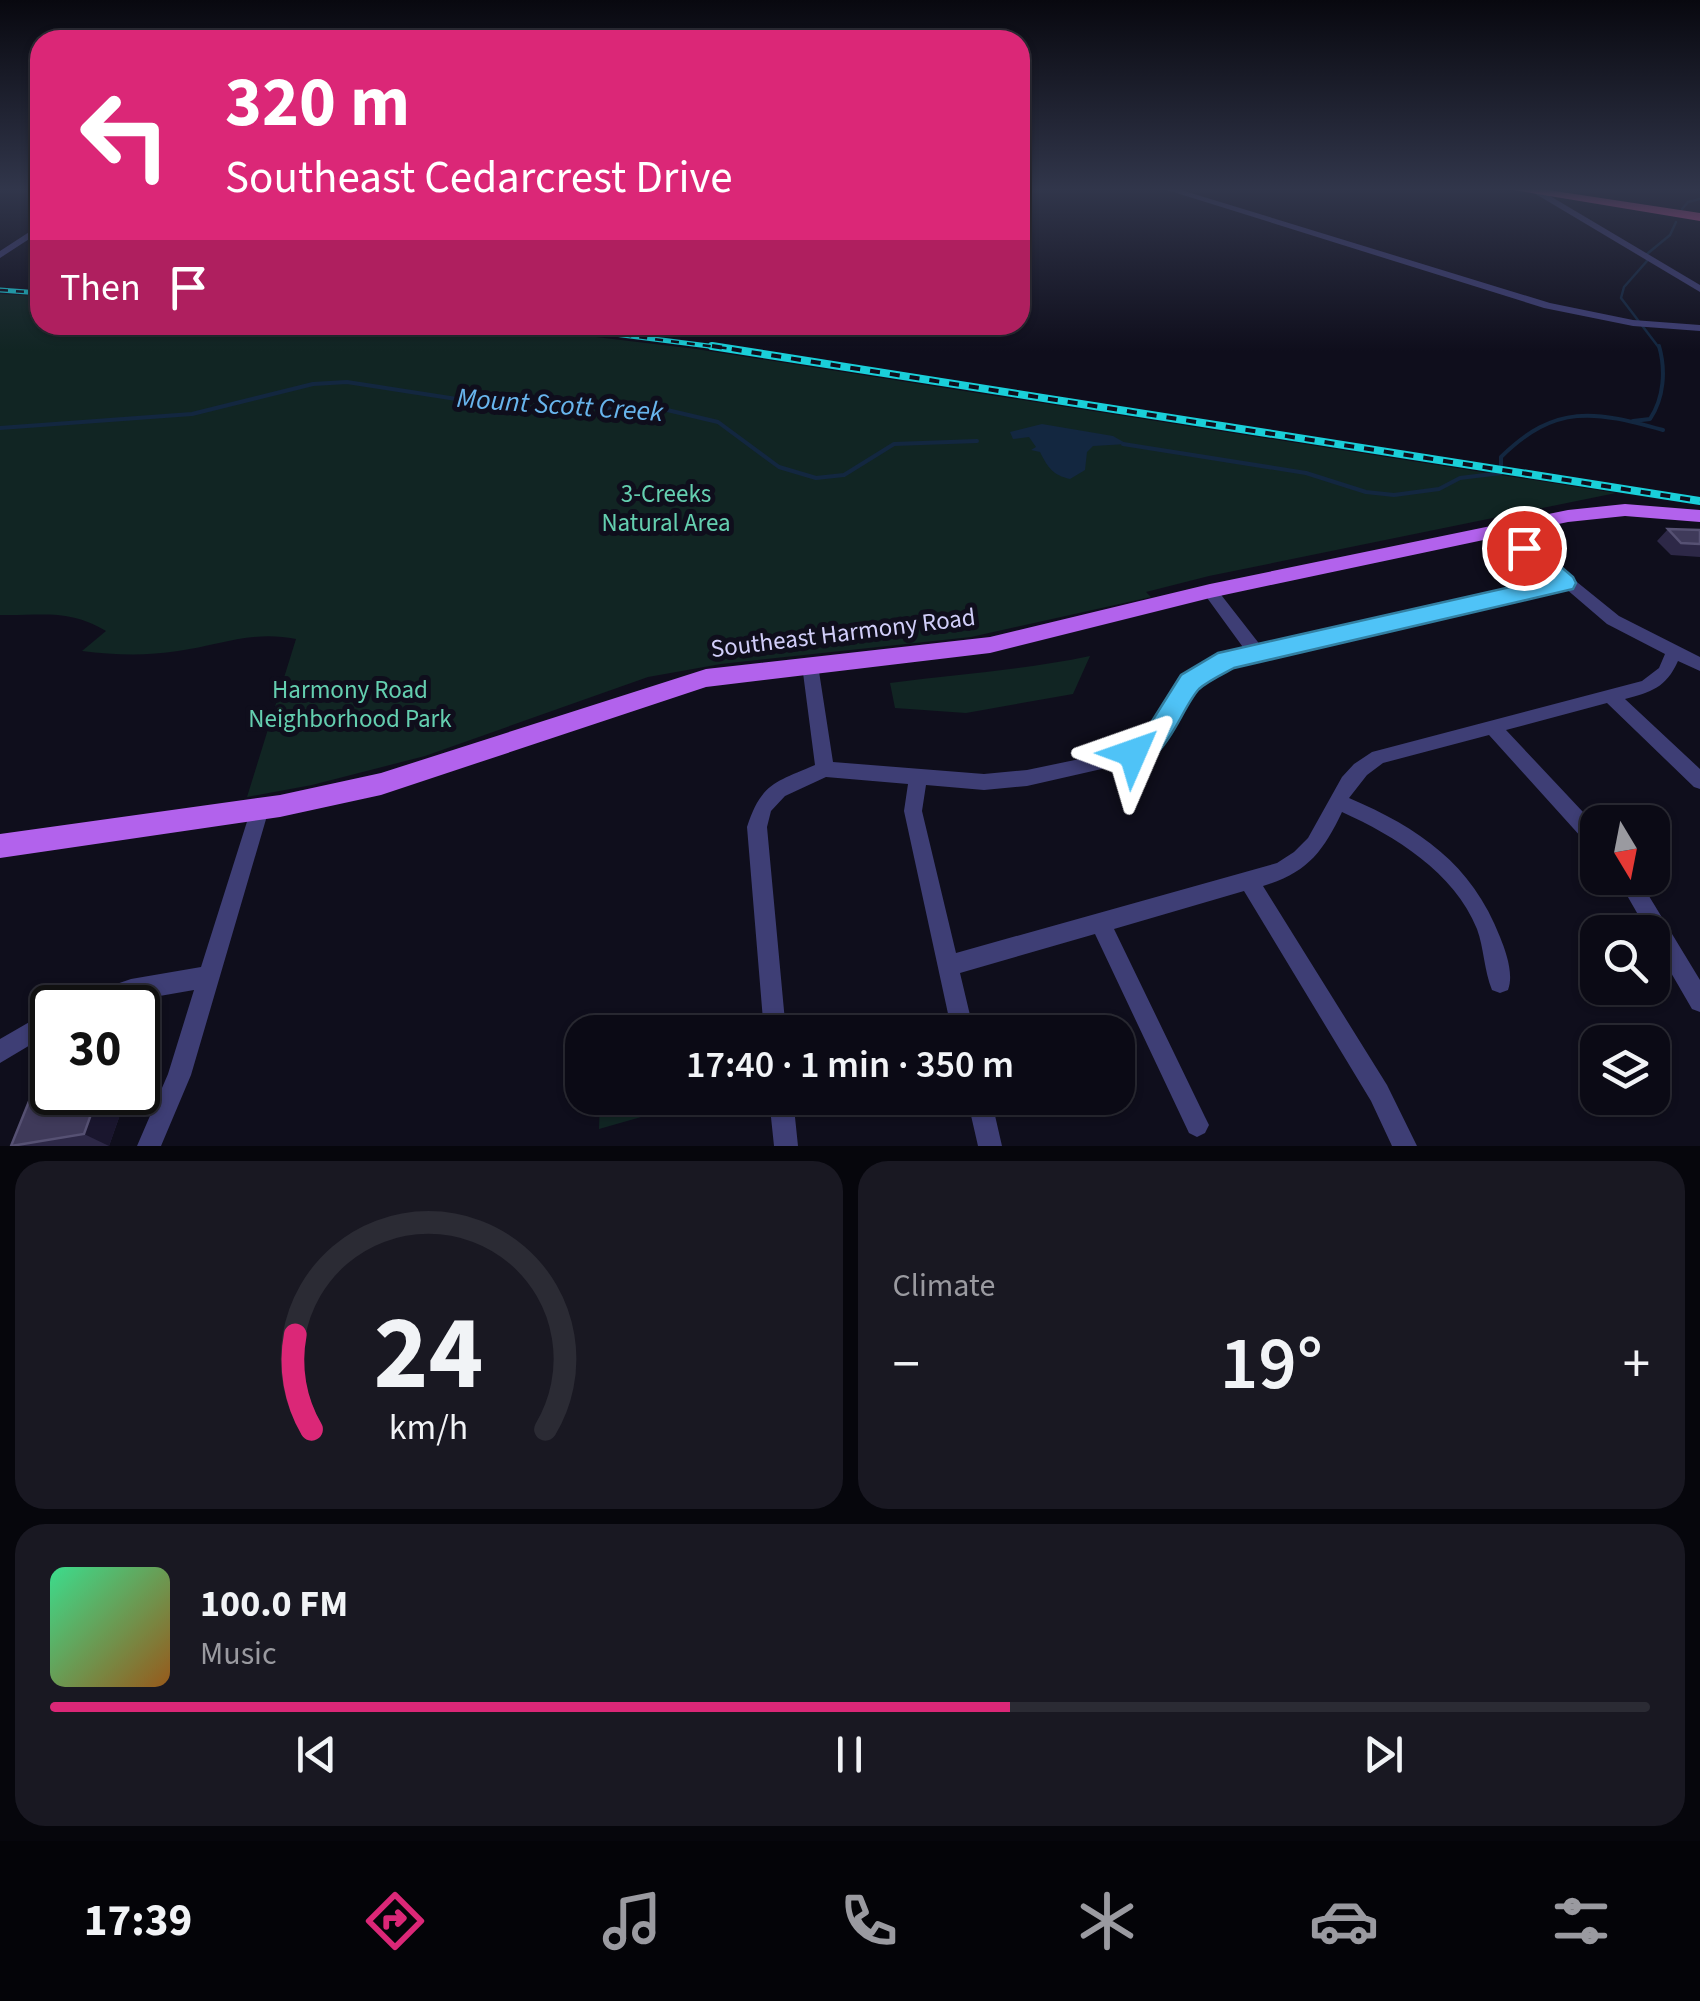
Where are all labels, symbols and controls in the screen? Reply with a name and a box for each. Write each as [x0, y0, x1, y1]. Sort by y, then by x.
text: 320 m [225, 53, 410, 153]
icon: left [60, 70, 190, 200]
text: Southeast Cedarcrest Drive [225, 146, 733, 210]
icon: arrive [161, 260, 216, 315]
text: Then [60, 261, 141, 315]
water label: Mount Scott Creek [455, 378, 665, 432]
park label: 3-Creeks Natural Area [601, 476, 731, 541]
pin [1482, 506, 1567, 591]
icon: arrive [1497, 521, 1552, 576]
street label: Southeast Harmony Road [709, 599, 978, 667]
park label: Harmony Road Neighborhood Park [248, 672, 452, 737]
position arrow [1081, 701, 1185, 805]
north arrow [1580, 805, 1670, 895]
map controls [1580, 805, 1670, 1115]
button: search [1580, 915, 1670, 1005]
speed limit sign: 30 [30, 985, 160, 1115]
button: layers [1580, 1025, 1670, 1115]
text: 17:40 · 1 min · 350 m [686, 1038, 1014, 1092]
text: Climate [893, 1263, 995, 1309]
text: 24 [374, 1281, 484, 1429]
text: 19° [1220, 1311, 1323, 1418]
text: − [893, 1326, 920, 1404]
text: + [1623, 1326, 1650, 1404]
text: km/h [389, 1402, 468, 1453]
text: 100.0 FM [200, 1577, 348, 1631]
text: Music [200, 1631, 277, 1677]
icon: previous [289, 1727, 344, 1782]
icon: pause [822, 1727, 877, 1782]
icon: next [1356, 1727, 1411, 1782]
icon: directions [360, 1886, 430, 1956]
icon: music [597, 1886, 667, 1956]
icon: phone [834, 1886, 904, 1956]
icon: climate [1072, 1886, 1142, 1956]
icon: car [1309, 1886, 1379, 1956]
icon: filters [1546, 1886, 1616, 1956]
text: 17:39 [84, 1889, 192, 1953]

